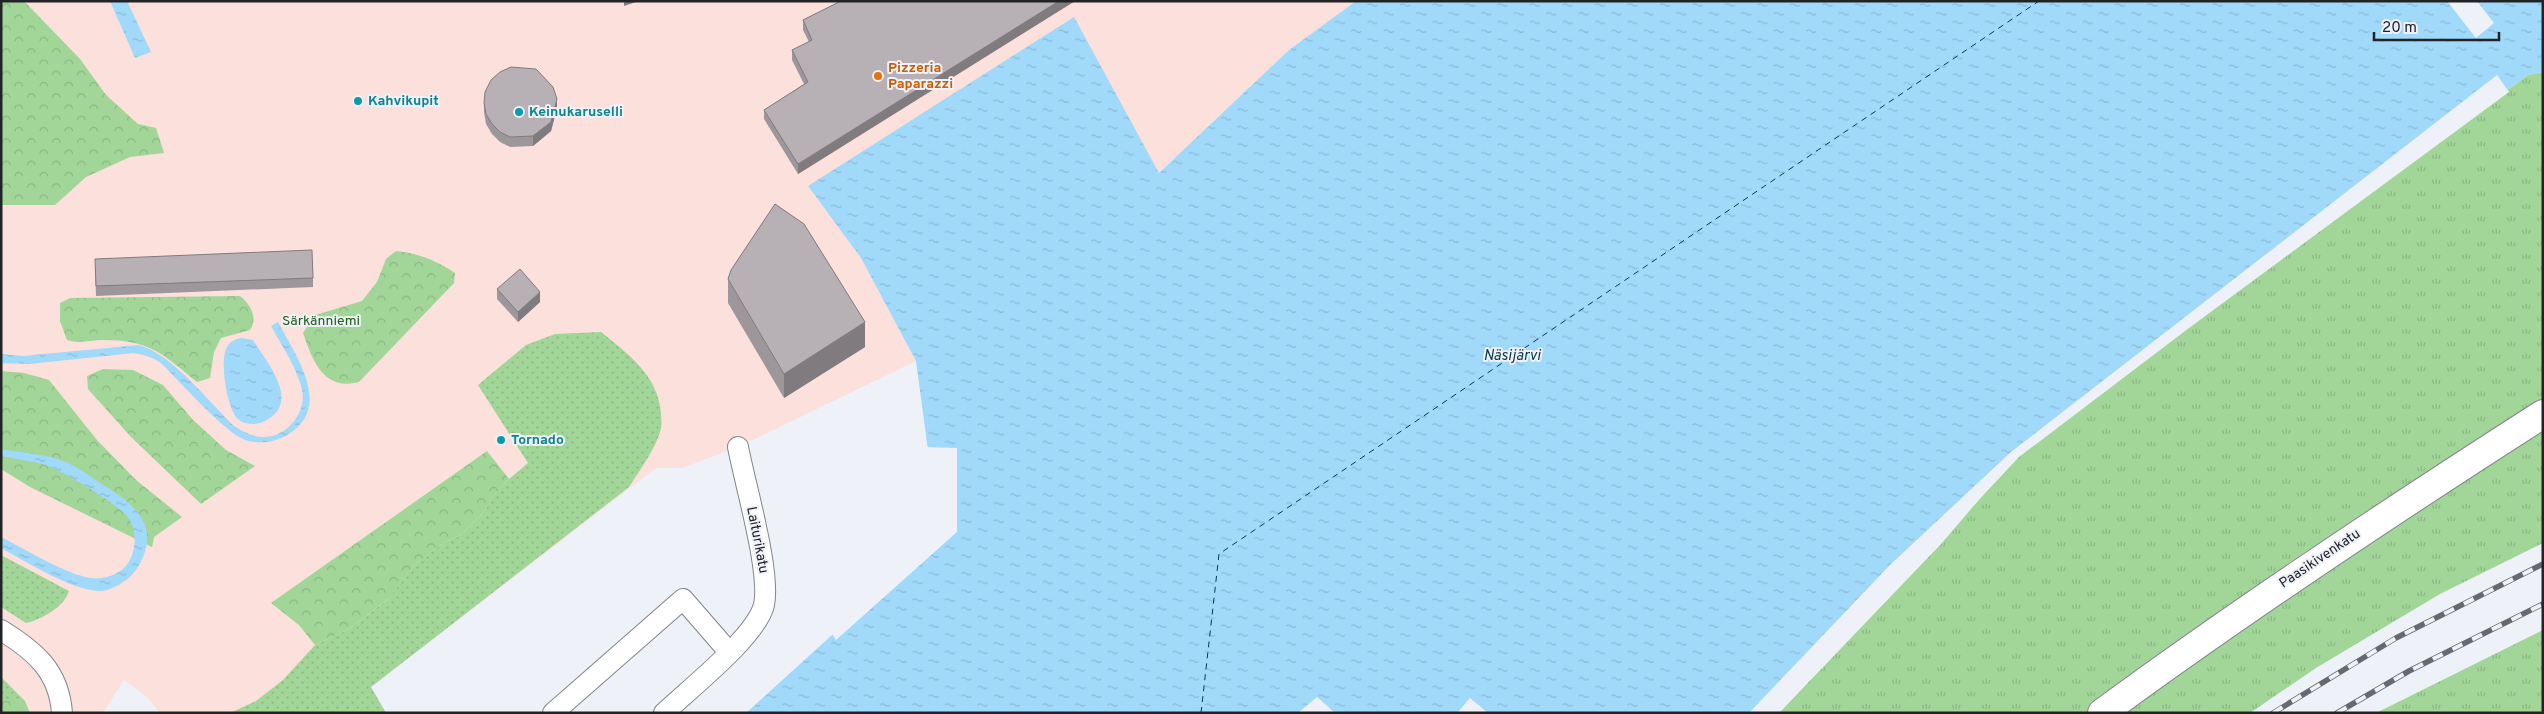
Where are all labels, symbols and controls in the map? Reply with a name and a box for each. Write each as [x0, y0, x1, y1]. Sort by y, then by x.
scale bar [2374, 10, 2499, 42]
text: 20 m [2382, 19, 2417, 38]
place label: Pizzeria Paparazzi [888, 60, 953, 93]
marker: Pizzeria Paparazzi [872, 70, 884, 82]
place label: Kahvikupit [368, 93, 439, 110]
marker: Kahvikupit [352, 95, 364, 107]
place label: Keinukaruselli [529, 104, 623, 121]
marker: Keinukaruselli [513, 106, 525, 118]
park label: Särkänniemi [282, 313, 360, 330]
water label: Näsijärvi [1484, 347, 1542, 366]
place label: Tornado [511, 432, 564, 449]
marker: Tornado [495, 434, 507, 446]
street label: Laiturikatu [742, 505, 772, 575]
street label: Paasikivenkatu [2276, 526, 2364, 592]

